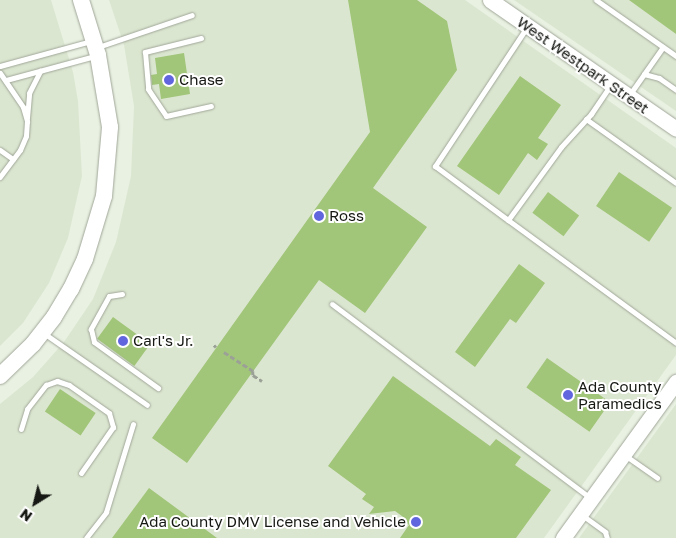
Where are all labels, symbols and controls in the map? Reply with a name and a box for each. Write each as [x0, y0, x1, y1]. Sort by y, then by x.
street label: West Westpark Street [514, 13, 652, 117]
place label: Chase [179, 71, 224, 89]
marker: Chase [163, 74, 175, 86]
place label: Ross [329, 207, 364, 225]
marker: Ross [313, 210, 325, 222]
place label: Carl's Jr. [133, 332, 194, 350]
marker: Carl's Jr. [117, 335, 129, 347]
place label: Ada County Paramedics [578, 377, 662, 412]
marker: Ada County Paramedics [562, 389, 574, 401]
north arrow [10, 478, 60, 528]
text: N [17, 506, 35, 526]
place label: Ada County DMV License and Vehicle [139, 513, 406, 531]
marker: Ada County DMV License and Vehicle [410, 516, 422, 528]

